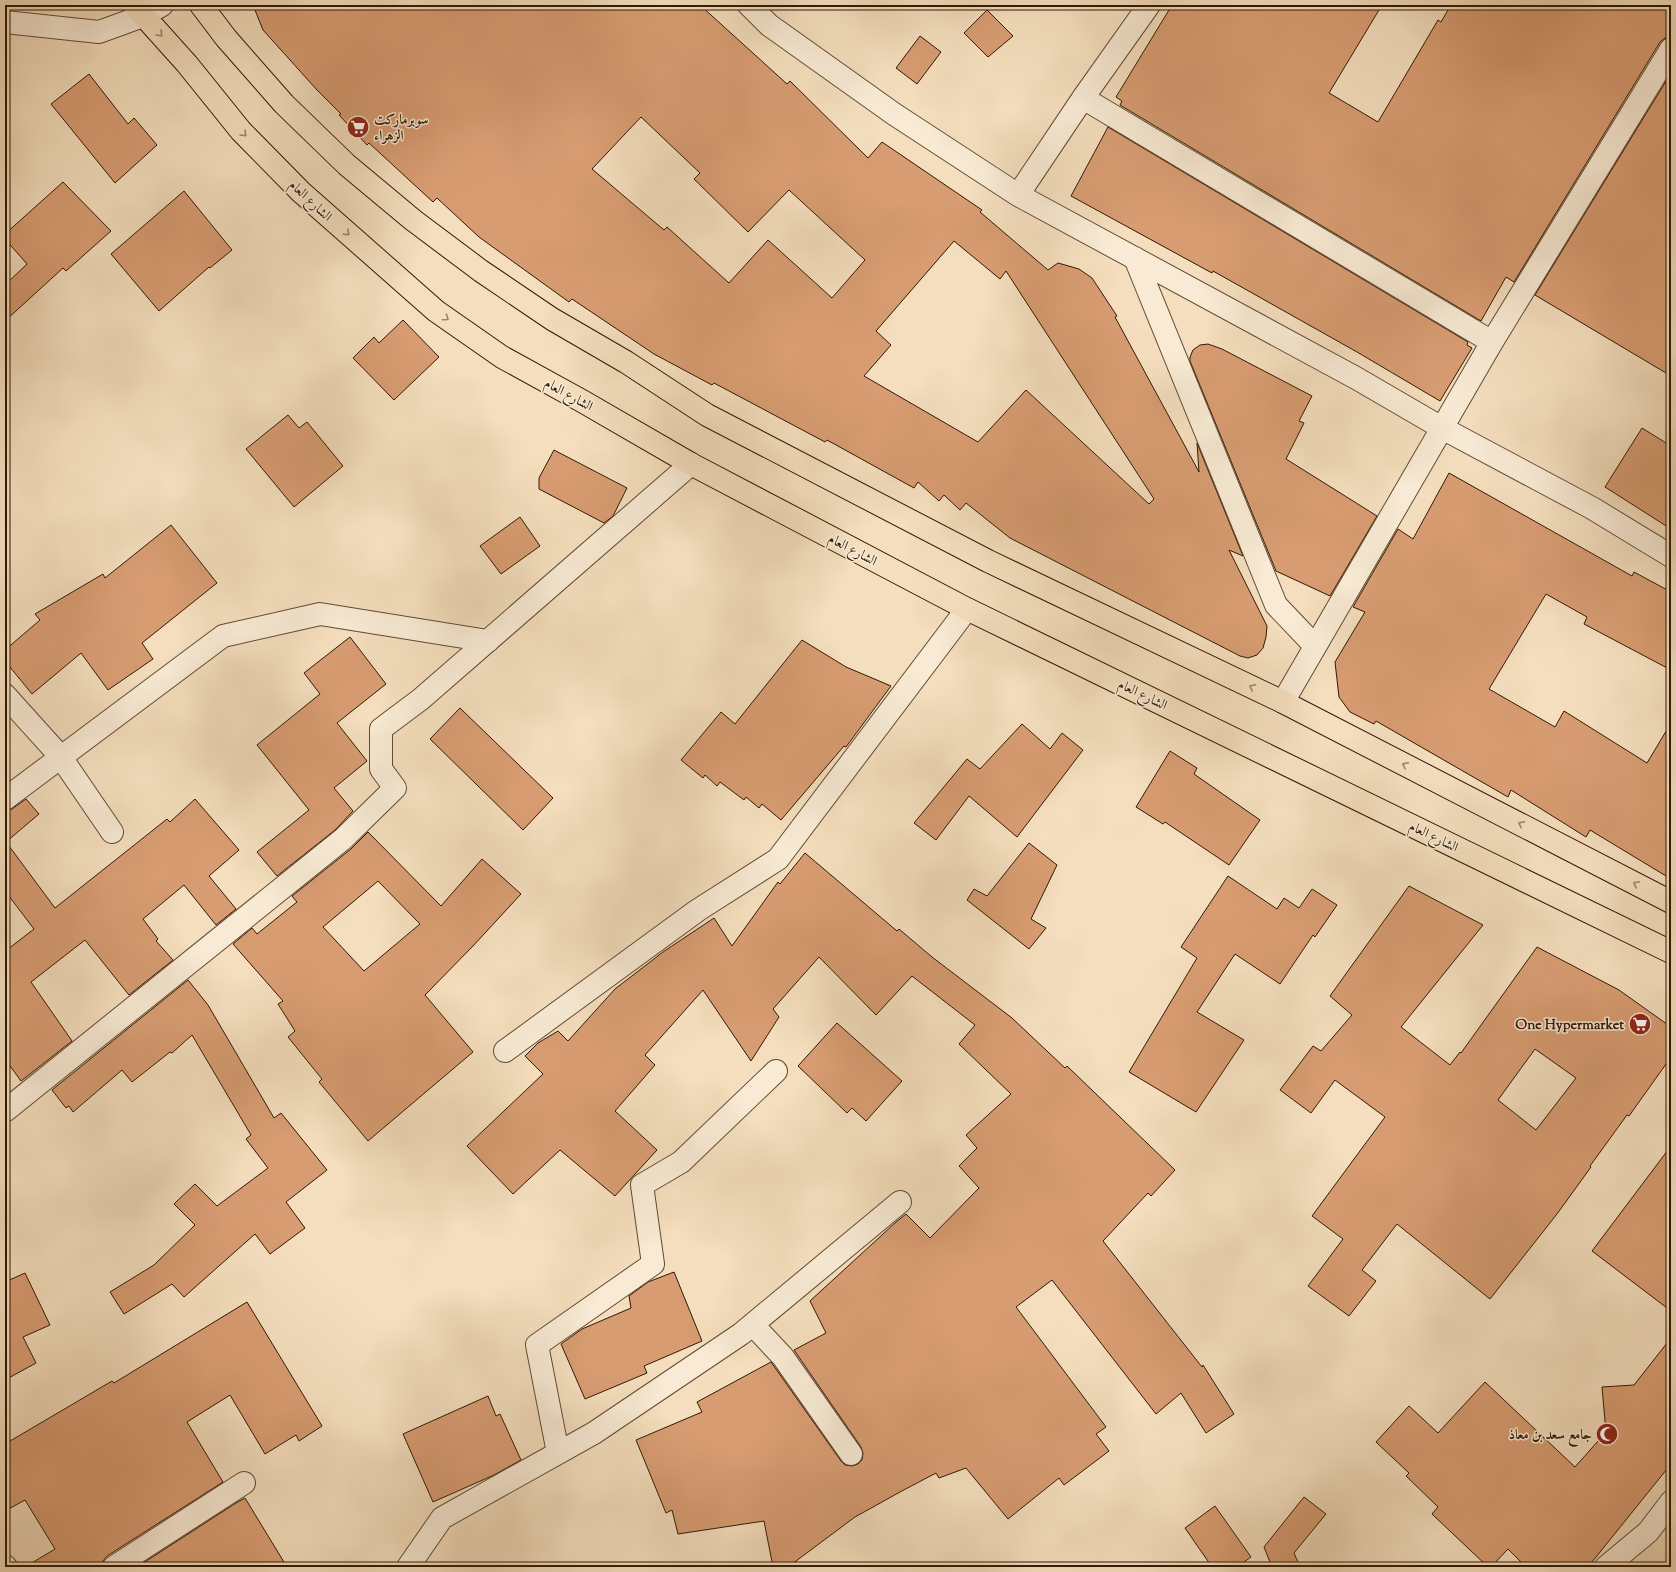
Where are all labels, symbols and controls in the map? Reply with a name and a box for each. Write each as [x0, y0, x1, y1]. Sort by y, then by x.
one-way arrow [155, 30, 162, 37]
place label: سوبرماركت الزهراء [374, 111, 429, 147]
supermarket icon: سوبرماركت الزهراء [345, 114, 371, 140]
one-way arrow [239, 129, 246, 137]
street label: الشارع العام [283, 176, 336, 228]
one-way arrow [343, 229, 350, 236]
one-way arrow [442, 313, 449, 321]
street label: الشارع العام [540, 374, 596, 418]
street label: الشارع العام [824, 530, 880, 573]
street label: الشارع العام [1114, 675, 1170, 717]
one-way arrow [1249, 684, 1256, 692]
one-way arrow [1402, 762, 1409, 770]
street label: الشارع العام [1405, 817, 1461, 859]
one-way arrow [1518, 822, 1525, 829]
one-way arrow [1633, 881, 1641, 889]
supermarket icon: One Hypermarket [1627, 1011, 1653, 1037]
place label: One Hypermarket [1515, 1016, 1624, 1036]
mosque icon: جامع سعد بن معاذ [1594, 1421, 1620, 1447]
place label: جامع سعد بن معاذ [1509, 1426, 1593, 1447]

